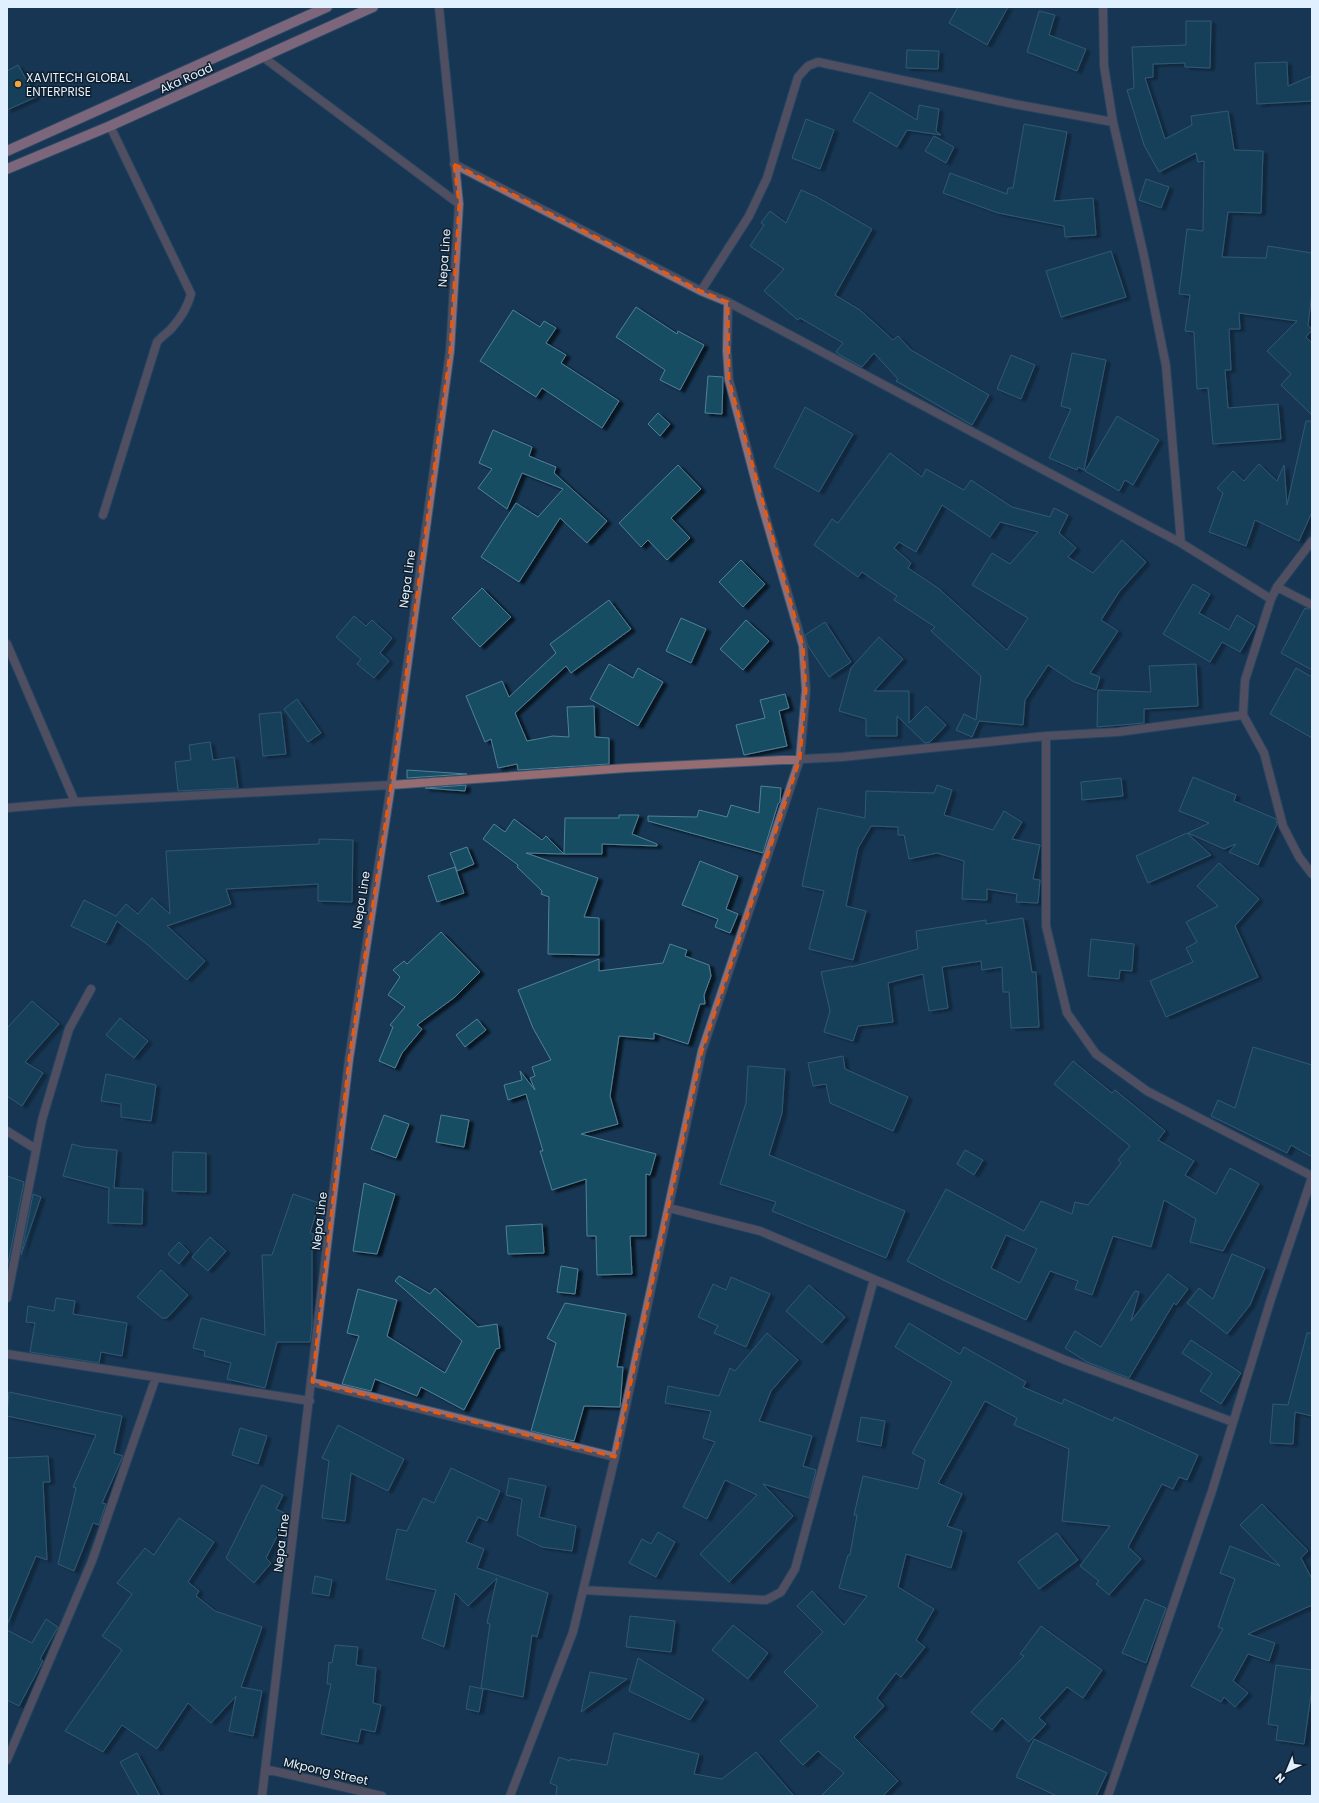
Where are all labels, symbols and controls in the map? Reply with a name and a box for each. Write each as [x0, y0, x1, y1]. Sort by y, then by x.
street label: Aka Road [157, 59, 215, 97]
place label: XAVITECH GLOBAL ENTERPRISE [26, 69, 131, 100]
marker: XAVITECH GLOBAL ENTERPRISE [13, 79, 23, 89]
street label: Nepa Line [433, 228, 455, 288]
street label: Nepa Line [395, 549, 419, 609]
street label: Nepa Line [348, 870, 374, 930]
street label: Nepa Line [307, 1191, 331, 1251]
street label: Nepa Line [269, 1513, 293, 1573]
north arrow [1267, 1751, 1307, 1791]
street label: Mkpong Street [282, 1753, 370, 1789]
text: N [1272, 1770, 1289, 1787]

